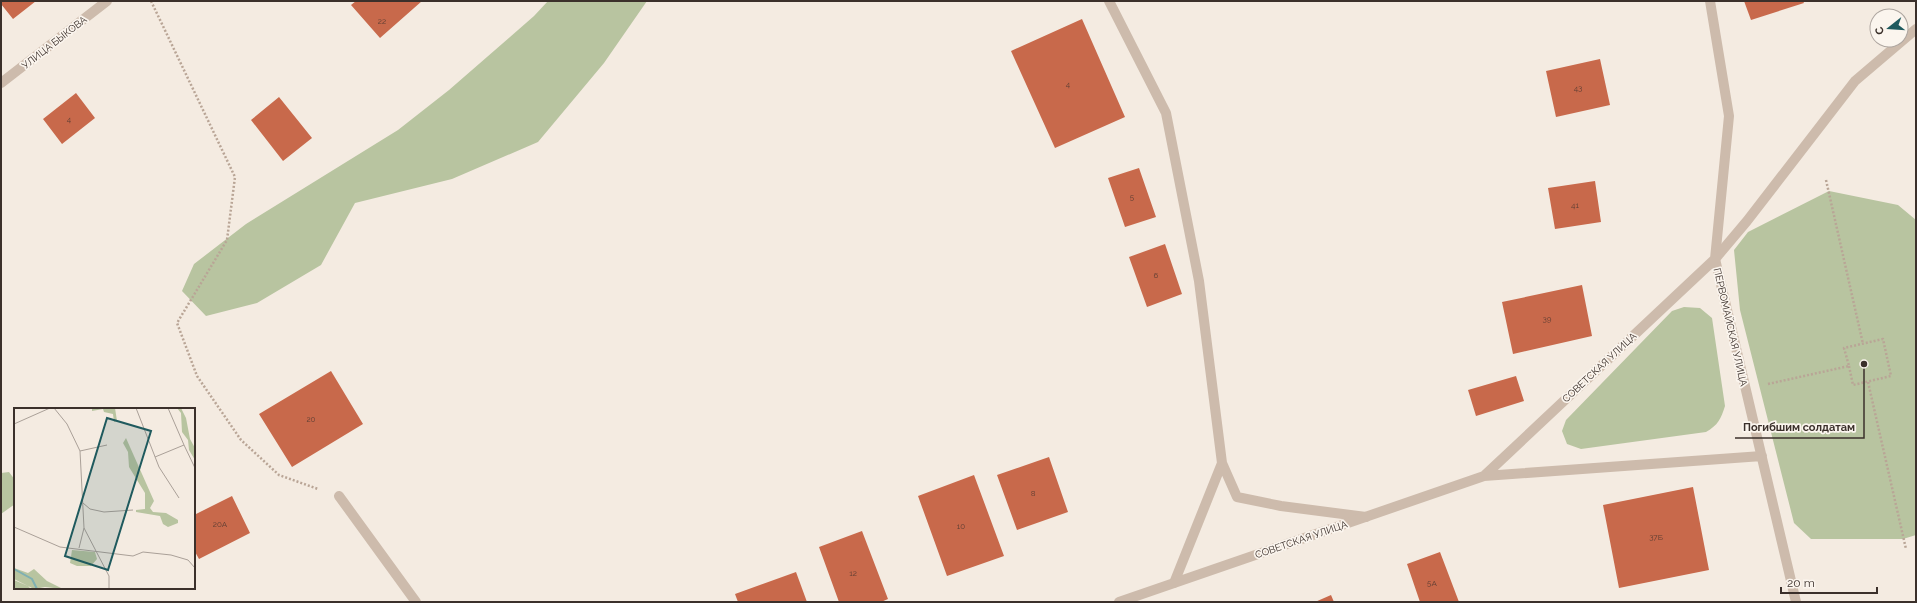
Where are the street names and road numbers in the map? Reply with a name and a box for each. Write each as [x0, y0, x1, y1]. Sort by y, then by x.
street label: УЛИЦА БЫКОВА [20, 14, 89, 71]
street label: ПЕРВОМАЙСКАЯ УЛИЦА [1712, 267, 1750, 387]
street label: СОВЕТСКАЯ УЛИЦА [1560, 330, 1639, 404]
street label: СОВЕТСКАЯ УЛИЦА [1254, 518, 1349, 560]

